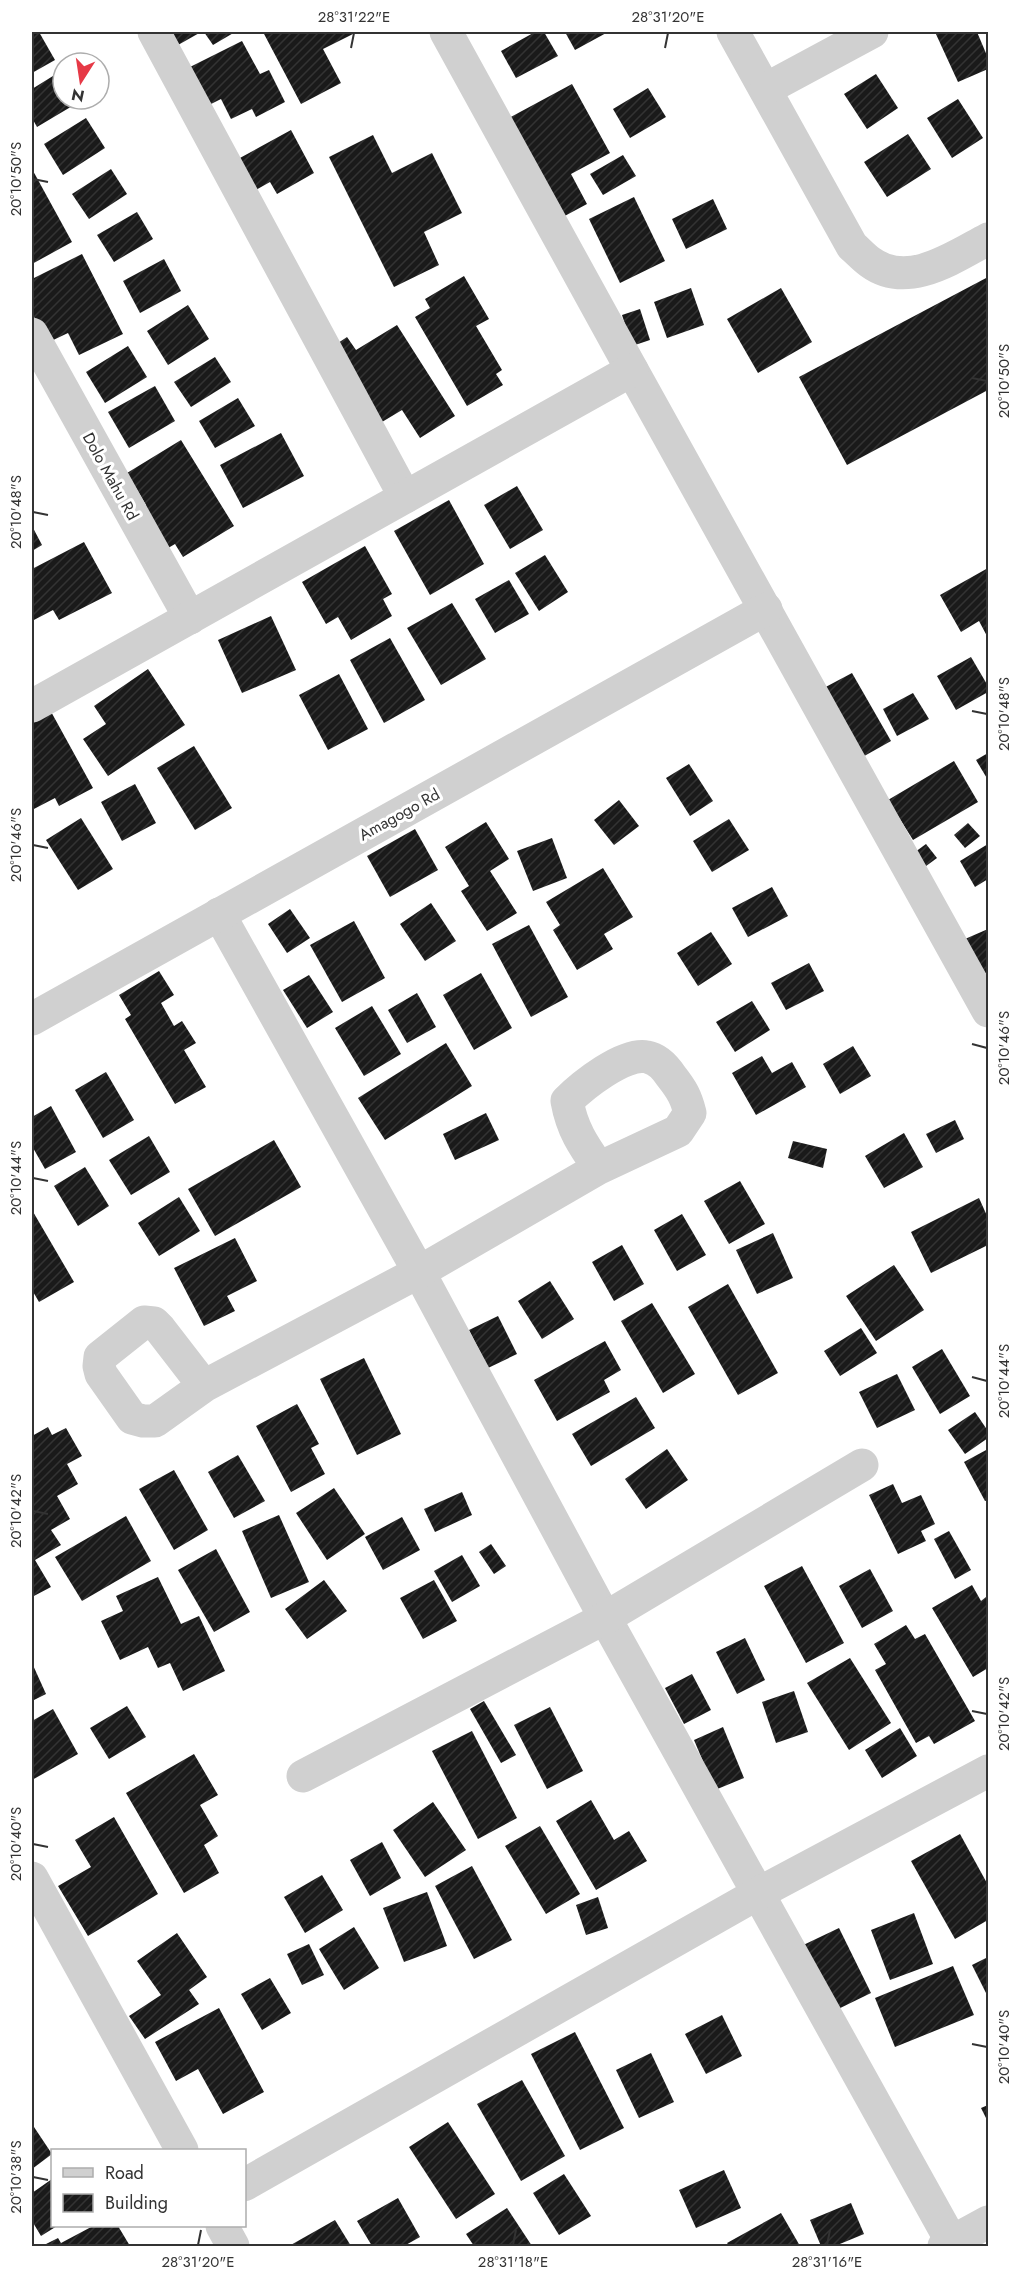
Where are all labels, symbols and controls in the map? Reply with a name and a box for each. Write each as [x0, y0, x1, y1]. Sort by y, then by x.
text: 28°31'22"E [318, 6, 390, 28]
text: 28°31'20"E [632, 6, 704, 28]
north arrow [51, 51, 111, 111]
text: N [69, 83, 87, 108]
text: 20°10'50"S [5, 142, 27, 216]
text: 20°10'50"S [993, 344, 1015, 418]
street label: Dolo Mahu Rd [77, 428, 144, 524]
text: 20°10'48"S [5, 475, 27, 549]
text: 20°10'48"S [993, 677, 1015, 751]
street label: Amagogo Rd [355, 783, 444, 846]
text: 20°10'46"S [5, 808, 27, 882]
text: 20°10'46"S [993, 1011, 1015, 1085]
text: 20°10'44"S [5, 1141, 27, 1215]
text: 20°10'44"S [993, 1344, 1015, 1418]
text: 20°10'42"S [5, 1474, 27, 1548]
text: 20°10'42"S [993, 1677, 1015, 1751]
text: 20°10'40"S [5, 1807, 27, 1881]
text: 20°10'40"S [993, 2010, 1015, 2084]
text: 20°10'38"S [5, 2140, 27, 2214]
legend [51, 2149, 246, 2227]
text: Road [105, 2160, 144, 2186]
text: Building [105, 2190, 168, 2216]
text: 28°31'20"E [162, 2251, 234, 2273]
text: 28°31'18"E [478, 2251, 548, 2273]
text: 28°31'16"E [792, 2251, 862, 2273]

